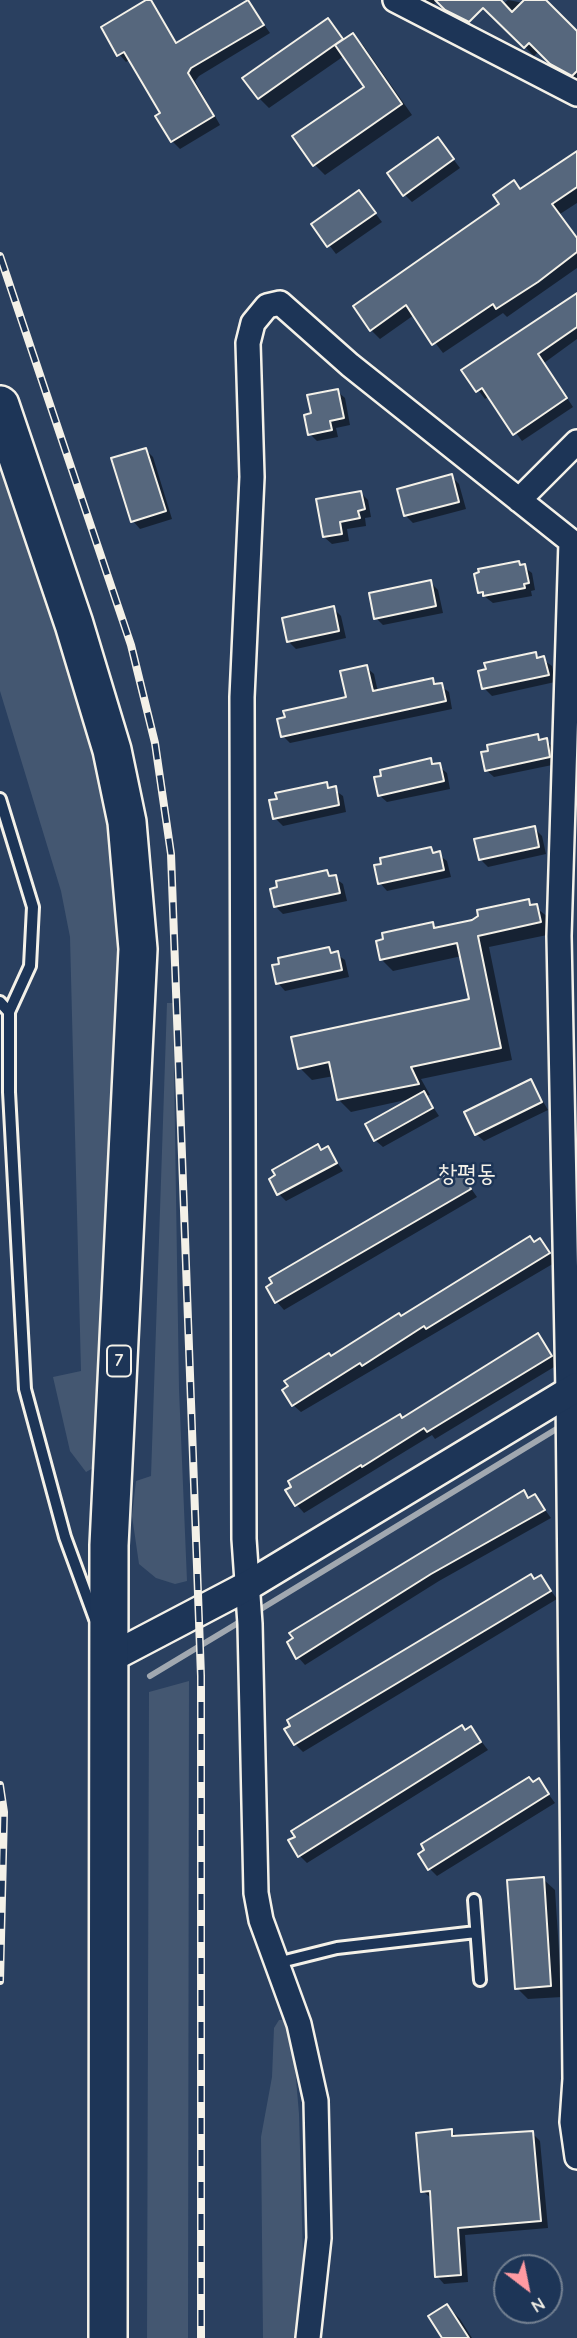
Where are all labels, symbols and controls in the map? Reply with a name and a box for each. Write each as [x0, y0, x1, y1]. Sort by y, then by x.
district label: 창평동 [438, 1160, 496, 1188]
road number: 7 [107, 1345, 131, 1376]
north arrow [493, 2254, 563, 2324]
text: N [527, 2292, 549, 2318]

